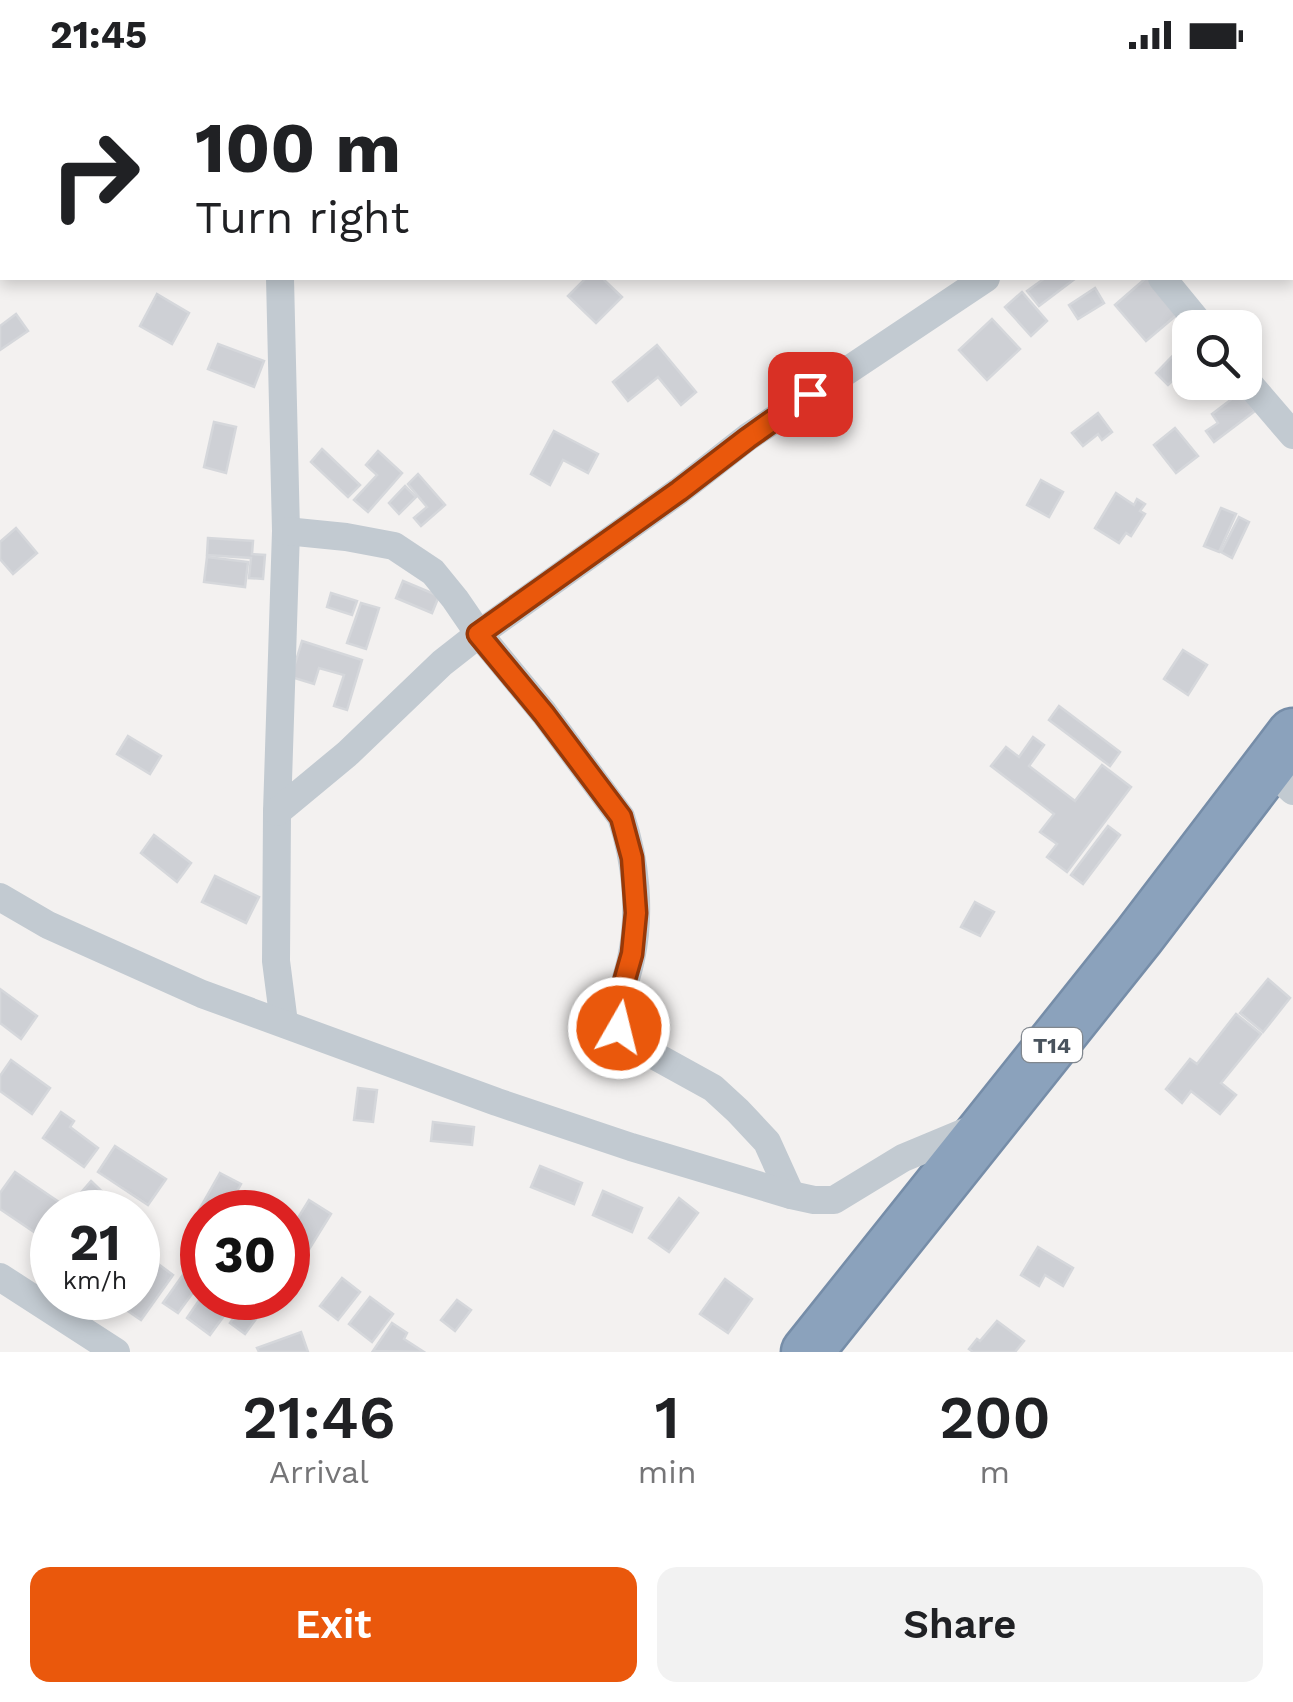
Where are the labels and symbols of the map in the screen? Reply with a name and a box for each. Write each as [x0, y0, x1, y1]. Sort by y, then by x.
pin [768, 352, 853, 437]
position arrow [567, 976, 671, 1080]
road number: T14 [1022, 1028, 1082, 1062]
speed limit sign: 30 [180, 1190, 310, 1320]

